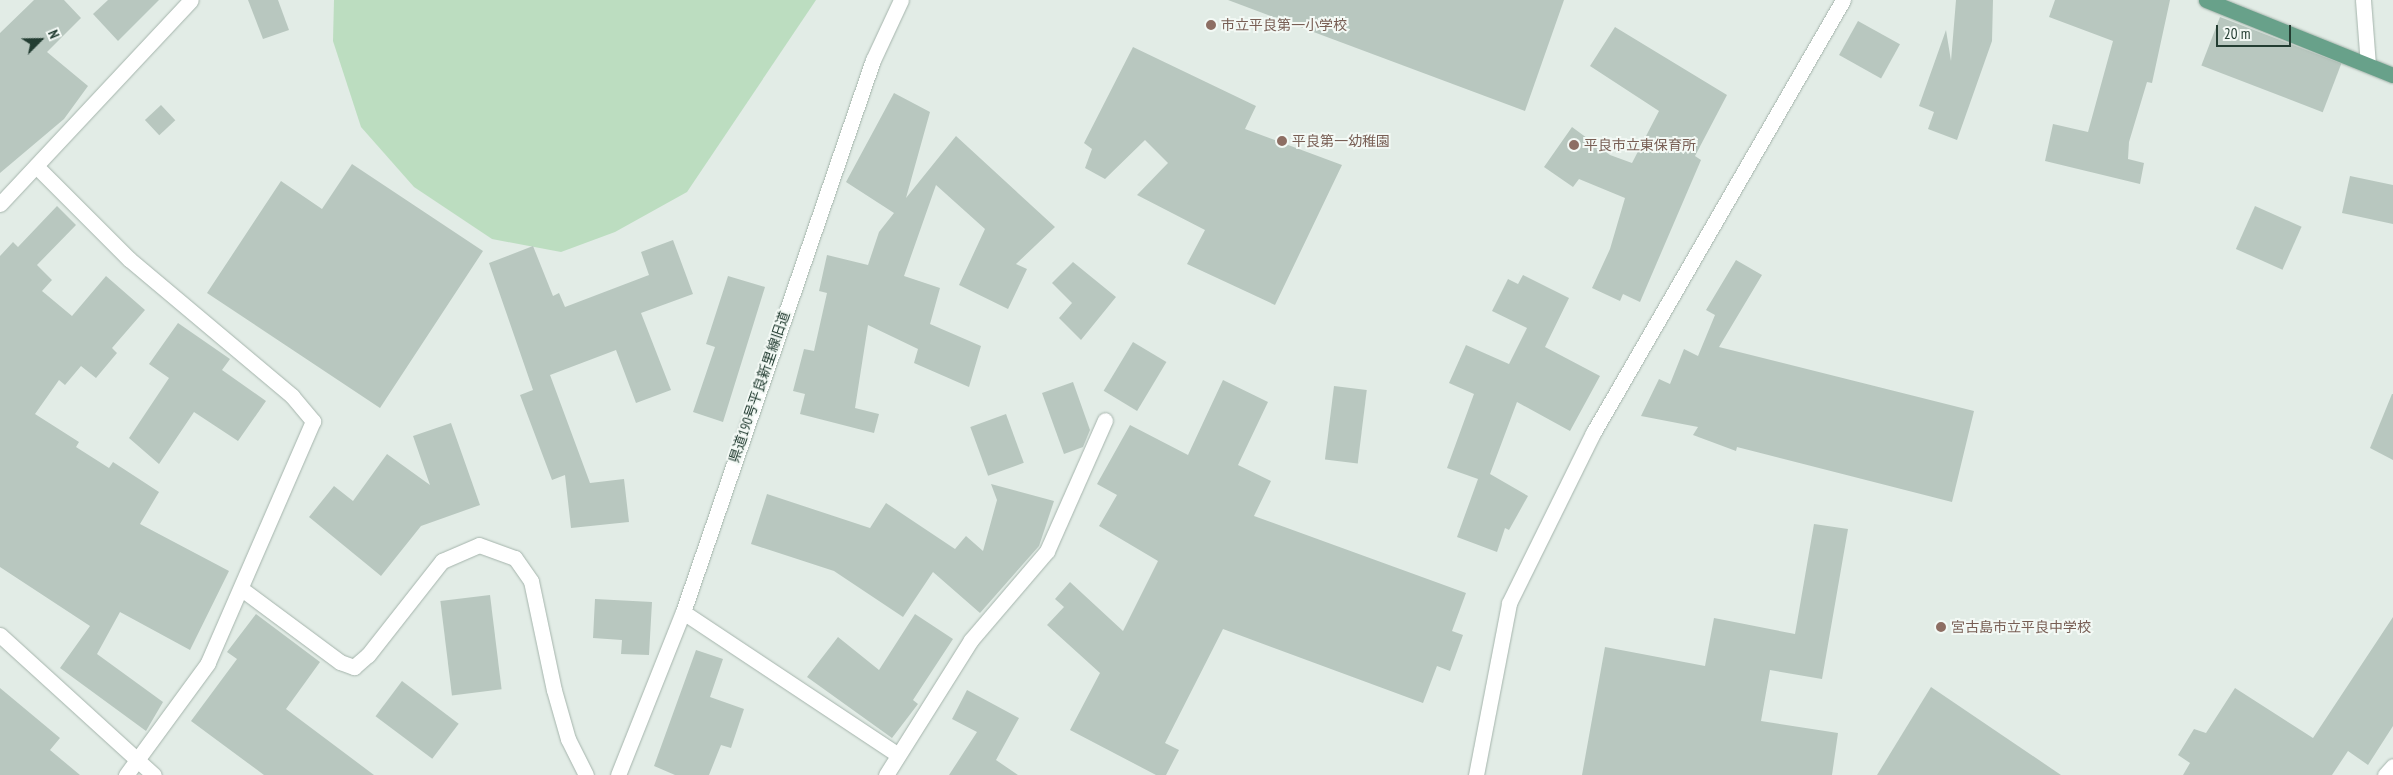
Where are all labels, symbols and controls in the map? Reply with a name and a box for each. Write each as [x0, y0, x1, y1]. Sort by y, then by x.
north arrow [15, 15, 65, 65]
scale bar [2218, 15, 2293, 47]
place label: 市立平良第一小学校 [1221, 17, 1347, 33]
marker: 市立平良第一小学校 [1205, 19, 1217, 31]
text: 20 m [2224, 24, 2250, 43]
text: N [44, 27, 64, 41]
place label: 平良第一幼稚園 [1292, 133, 1390, 149]
marker: 平良第一幼稚園 [1276, 135, 1288, 147]
place label: 平良市立東保育所 [1584, 137, 1696, 153]
marker: 平良市立東保育所 [1568, 139, 1580, 151]
street label: 県道190号平良新里線旧道 [725, 309, 793, 465]
place label: 宮古島市立平良中学校 [1951, 619, 2091, 635]
marker: 宮古島市立平良中学校 [1935, 621, 1947, 633]

